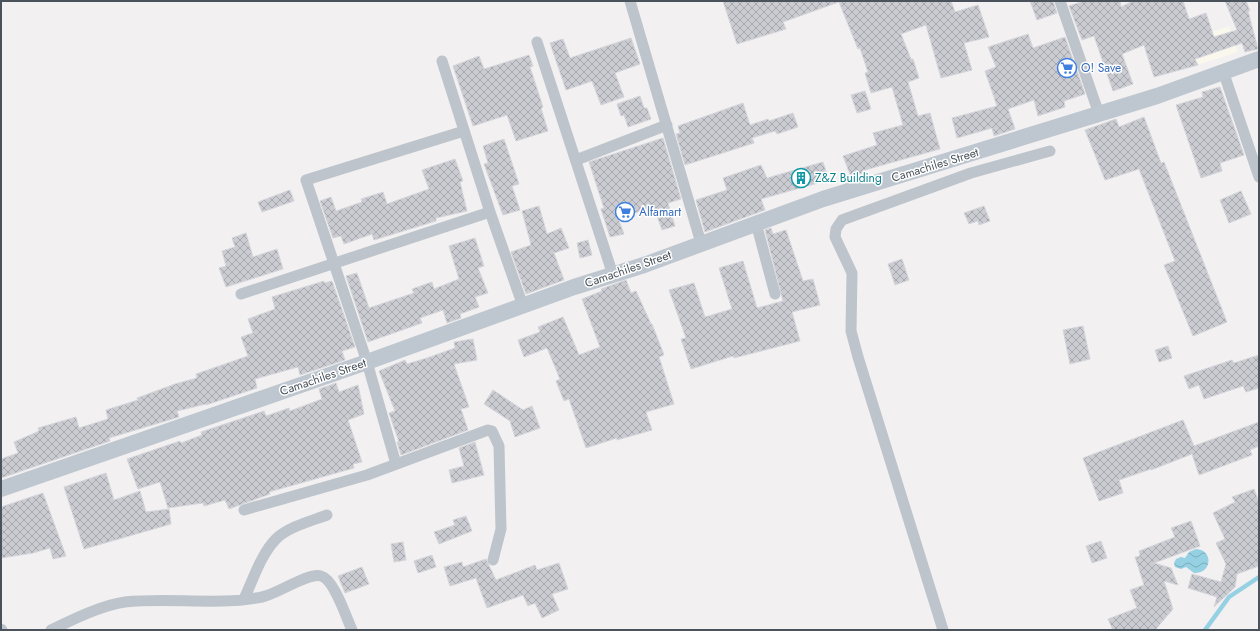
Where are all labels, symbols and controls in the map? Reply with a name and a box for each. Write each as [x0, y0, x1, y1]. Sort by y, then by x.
supermarket icon: O! Save [1056, 57, 1078, 79]
place label: O! Save [1081, 59, 1121, 77]
street label: Camachiles Street [889, 143, 981, 187]
building icon: Z&Z Building [790, 167, 812, 189]
place label: Z&Z Building [815, 169, 882, 187]
supermarket icon: Alfamart [614, 201, 636, 223]
place label: Alfamart [639, 203, 681, 221]
street label: Camachiles Street [582, 246, 674, 292]
street label: Camachiles Street [277, 354, 369, 400]

